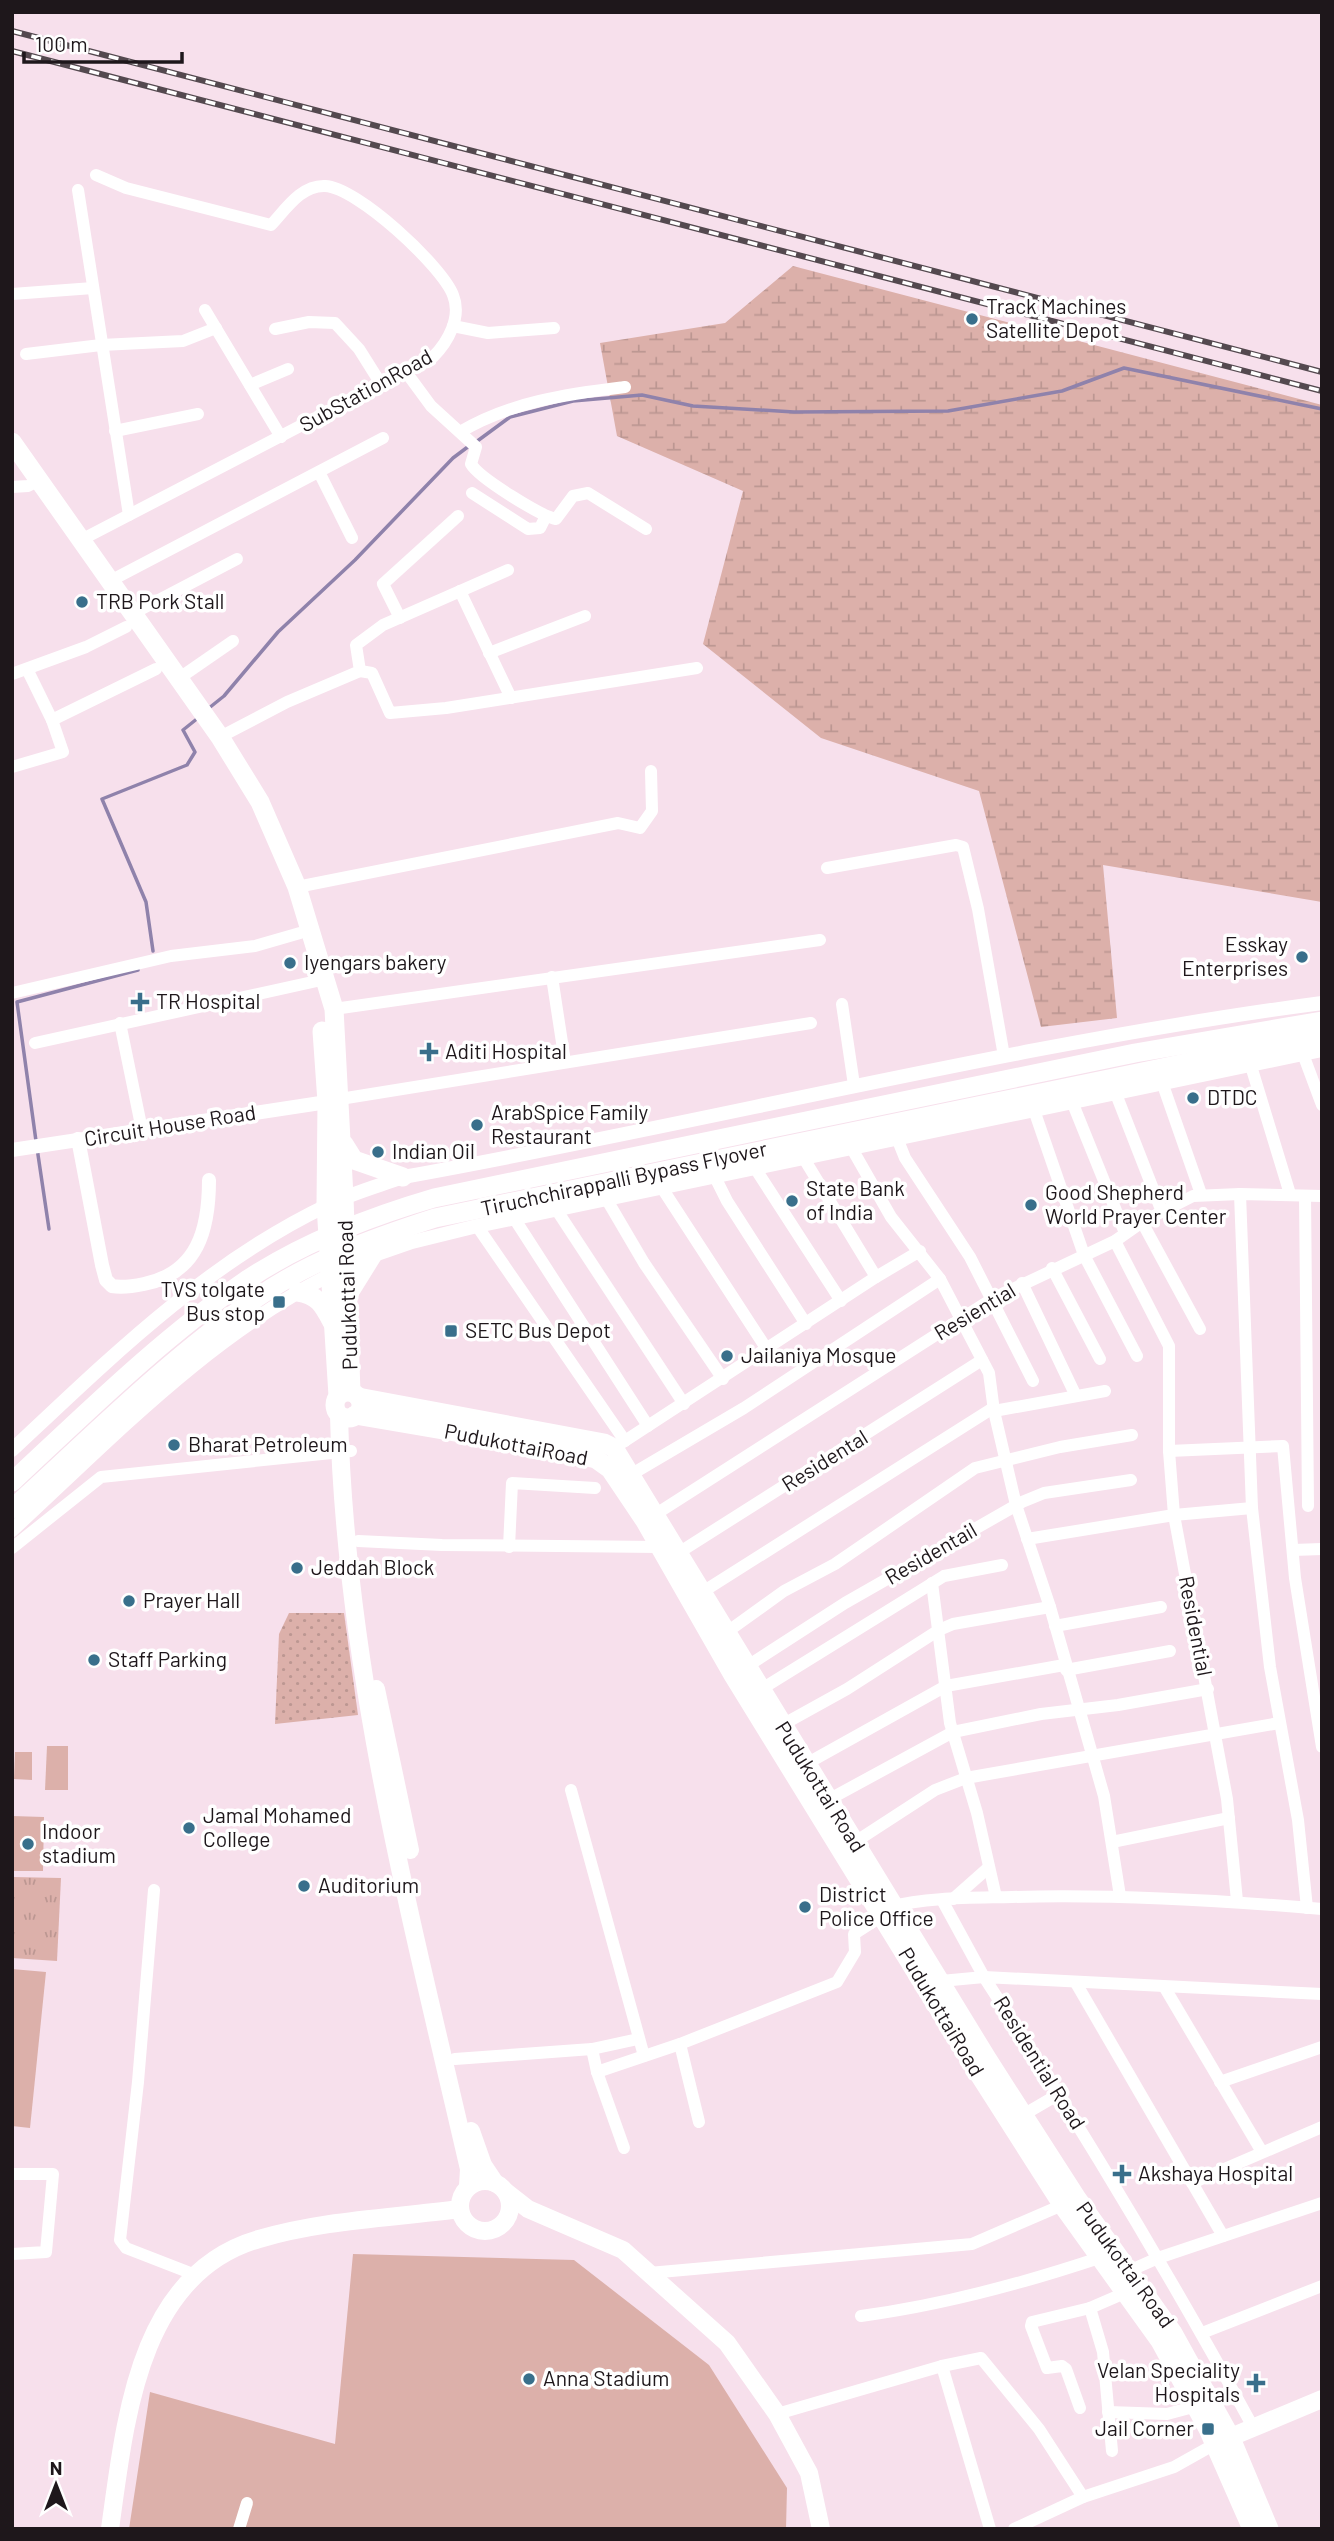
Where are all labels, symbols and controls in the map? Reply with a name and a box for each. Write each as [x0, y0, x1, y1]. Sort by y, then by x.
scale bar [24, 21, 182, 65]
text: 100 m [35, 31, 88, 56]
place label: Track Machines Satellite Depot [986, 293, 1126, 342]
marker: Track Machines Satellite Depot [964, 311, 980, 327]
street label: SubStationRoad [295, 343, 436, 436]
place label: TRB Pork Stall [96, 588, 224, 613]
marker: TRB Pork Stall [74, 594, 90, 610]
place label: Esskay Enterprises [1182, 931, 1288, 980]
place label: Iyengars bakery [304, 949, 447, 974]
marker: Esskay Enterprises [1294, 949, 1310, 965]
marker: Iyengars bakery [282, 955, 298, 971]
place label: TR Hospital [156, 988, 260, 1013]
marker: TR Hospital [130, 992, 150, 1012]
place label: Aditi Hospital [445, 1038, 567, 1063]
marker: Aditi Hospital [419, 1042, 439, 1062]
place label: DTDC [1207, 1084, 1257, 1109]
marker: DTDC [1185, 1090, 1201, 1106]
street label: Circuit House Road [82, 1099, 257, 1150]
place label: ArabSpice Family Restaurant [491, 1099, 649, 1148]
marker: ArabSpice Family Restaurant [469, 1117, 485, 1133]
street label: Tiruchchirappalli Bypass Flyover [478, 1135, 769, 1220]
place label: Indian Oil [392, 1138, 475, 1163]
marker: Indian Oil [370, 1144, 386, 1160]
place label: State Bank of India [806, 1175, 905, 1224]
place label: Good Shepherd World Prayer Center [1045, 1179, 1227, 1228]
marker: State Bank of India [784, 1193, 800, 1209]
marker: Good Shepherd World Prayer Center [1023, 1197, 1039, 1213]
street label: Pudukottai Road [331, 1220, 362, 1370]
place label: TVS tolgate Bus stop [160, 1276, 265, 1325]
street label: Resiential [929, 1277, 1019, 1345]
marker: TVS tolgate Bus stop [271, 1294, 287, 1310]
place label: SETC Bus Depot [465, 1317, 611, 1342]
marker: SETC Bus Depot [443, 1323, 459, 1339]
place label: Jailaniya Mosque [741, 1342, 896, 1367]
marker: Jailaniya Mosque [719, 1348, 735, 1364]
street label: PudukottaiRoad [442, 1417, 590, 1470]
street label: Residental [777, 1424, 872, 1496]
place label: Bharat Petroleum [188, 1431, 348, 1456]
marker: Bharat Petroleum [166, 1437, 182, 1453]
street label: Residentail [880, 1516, 981, 1589]
place label: Jeddah Block [311, 1554, 434, 1579]
marker: Jeddah Block [289, 1560, 305, 1576]
street label: Residential [1174, 1573, 1218, 1678]
place label: Prayer Hall [143, 1587, 240, 1612]
marker: Prayer Hall [121, 1593, 137, 1609]
place label: Staff Parking [108, 1646, 227, 1671]
marker: Staff Parking [86, 1652, 102, 1668]
street label: Pudukottai Road [771, 1716, 872, 1856]
place label: Jamal Mohamed College [203, 1802, 351, 1851]
place label: Indoor stadium [42, 1818, 116, 1867]
marker: Jamal Mohamed College [181, 1820, 197, 1836]
marker: Indoor stadium [20, 1836, 36, 1852]
place label: Auditorium [318, 1872, 419, 1897]
marker: Auditorium [296, 1878, 312, 1894]
place label: District Police Office [819, 1881, 934, 1930]
marker: District Police Office [797, 1899, 813, 1915]
street label: PudukottaiRoad [894, 1942, 991, 2080]
street label: Residential Road [989, 1991, 1091, 2133]
place label: Akshaya Hospital [1138, 2160, 1293, 2185]
marker: Akshaya Hospital [1112, 2164, 1132, 2184]
street label: Pudukottai Road [1072, 2196, 1180, 2332]
place label: Velan Speciality Hospitals [1097, 2357, 1240, 2406]
place label: Anna Stadium [543, 2365, 669, 2390]
marker: Anna Stadium [521, 2371, 537, 2387]
marker: Velan Speciality Hospitals [1246, 2373, 1266, 2393]
place label: Jail Corner [1095, 2415, 1194, 2440]
marker: Jail Corner [1200, 2421, 1216, 2437]
north arrow [21, 2450, 91, 2520]
text: N [50, 2456, 62, 2479]

